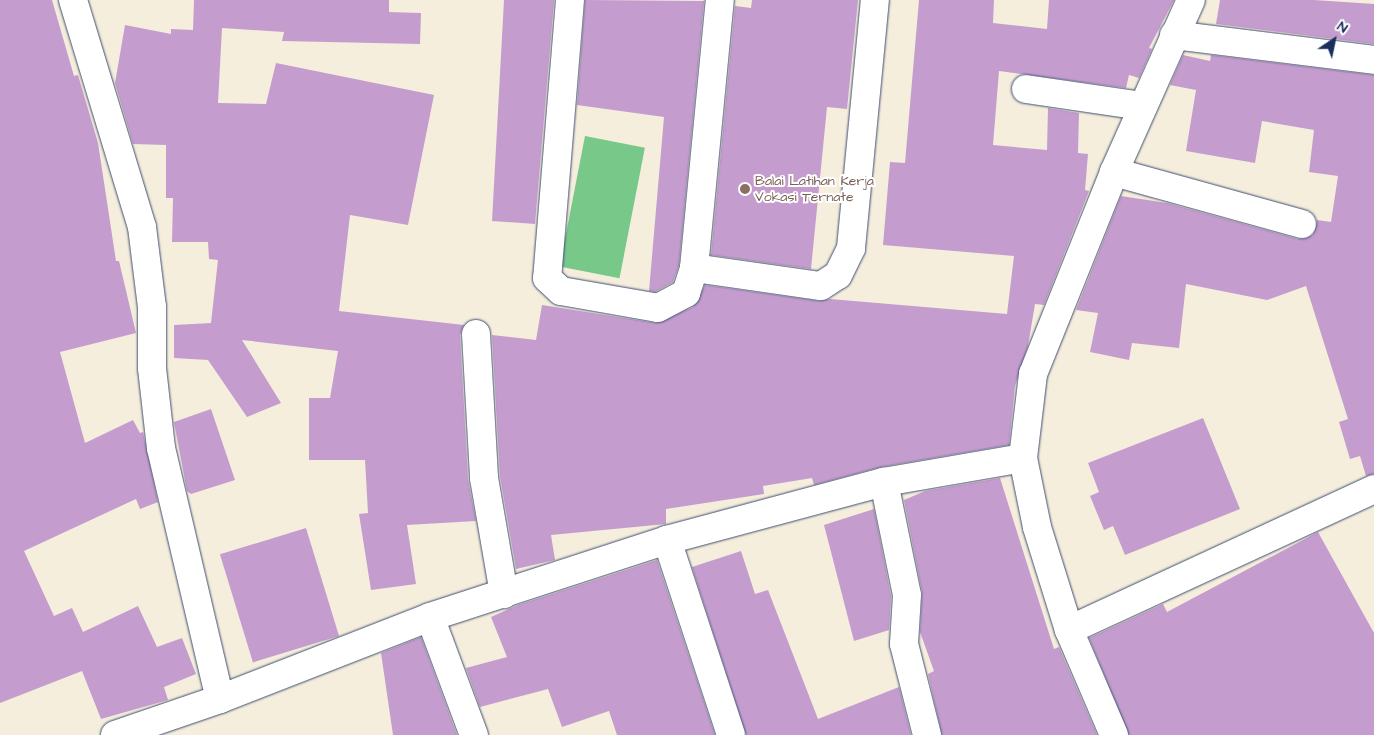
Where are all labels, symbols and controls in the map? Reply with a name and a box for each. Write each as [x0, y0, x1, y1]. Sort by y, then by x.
north arrow [1309, 15, 1359, 65]
text: N [1333, 17, 1352, 38]
place label: Balai Latihan Kerja Vokasi Ternate [755, 173, 874, 206]
marker: Balai Latihan Kerja Vokasi Ternate [739, 183, 751, 195]

